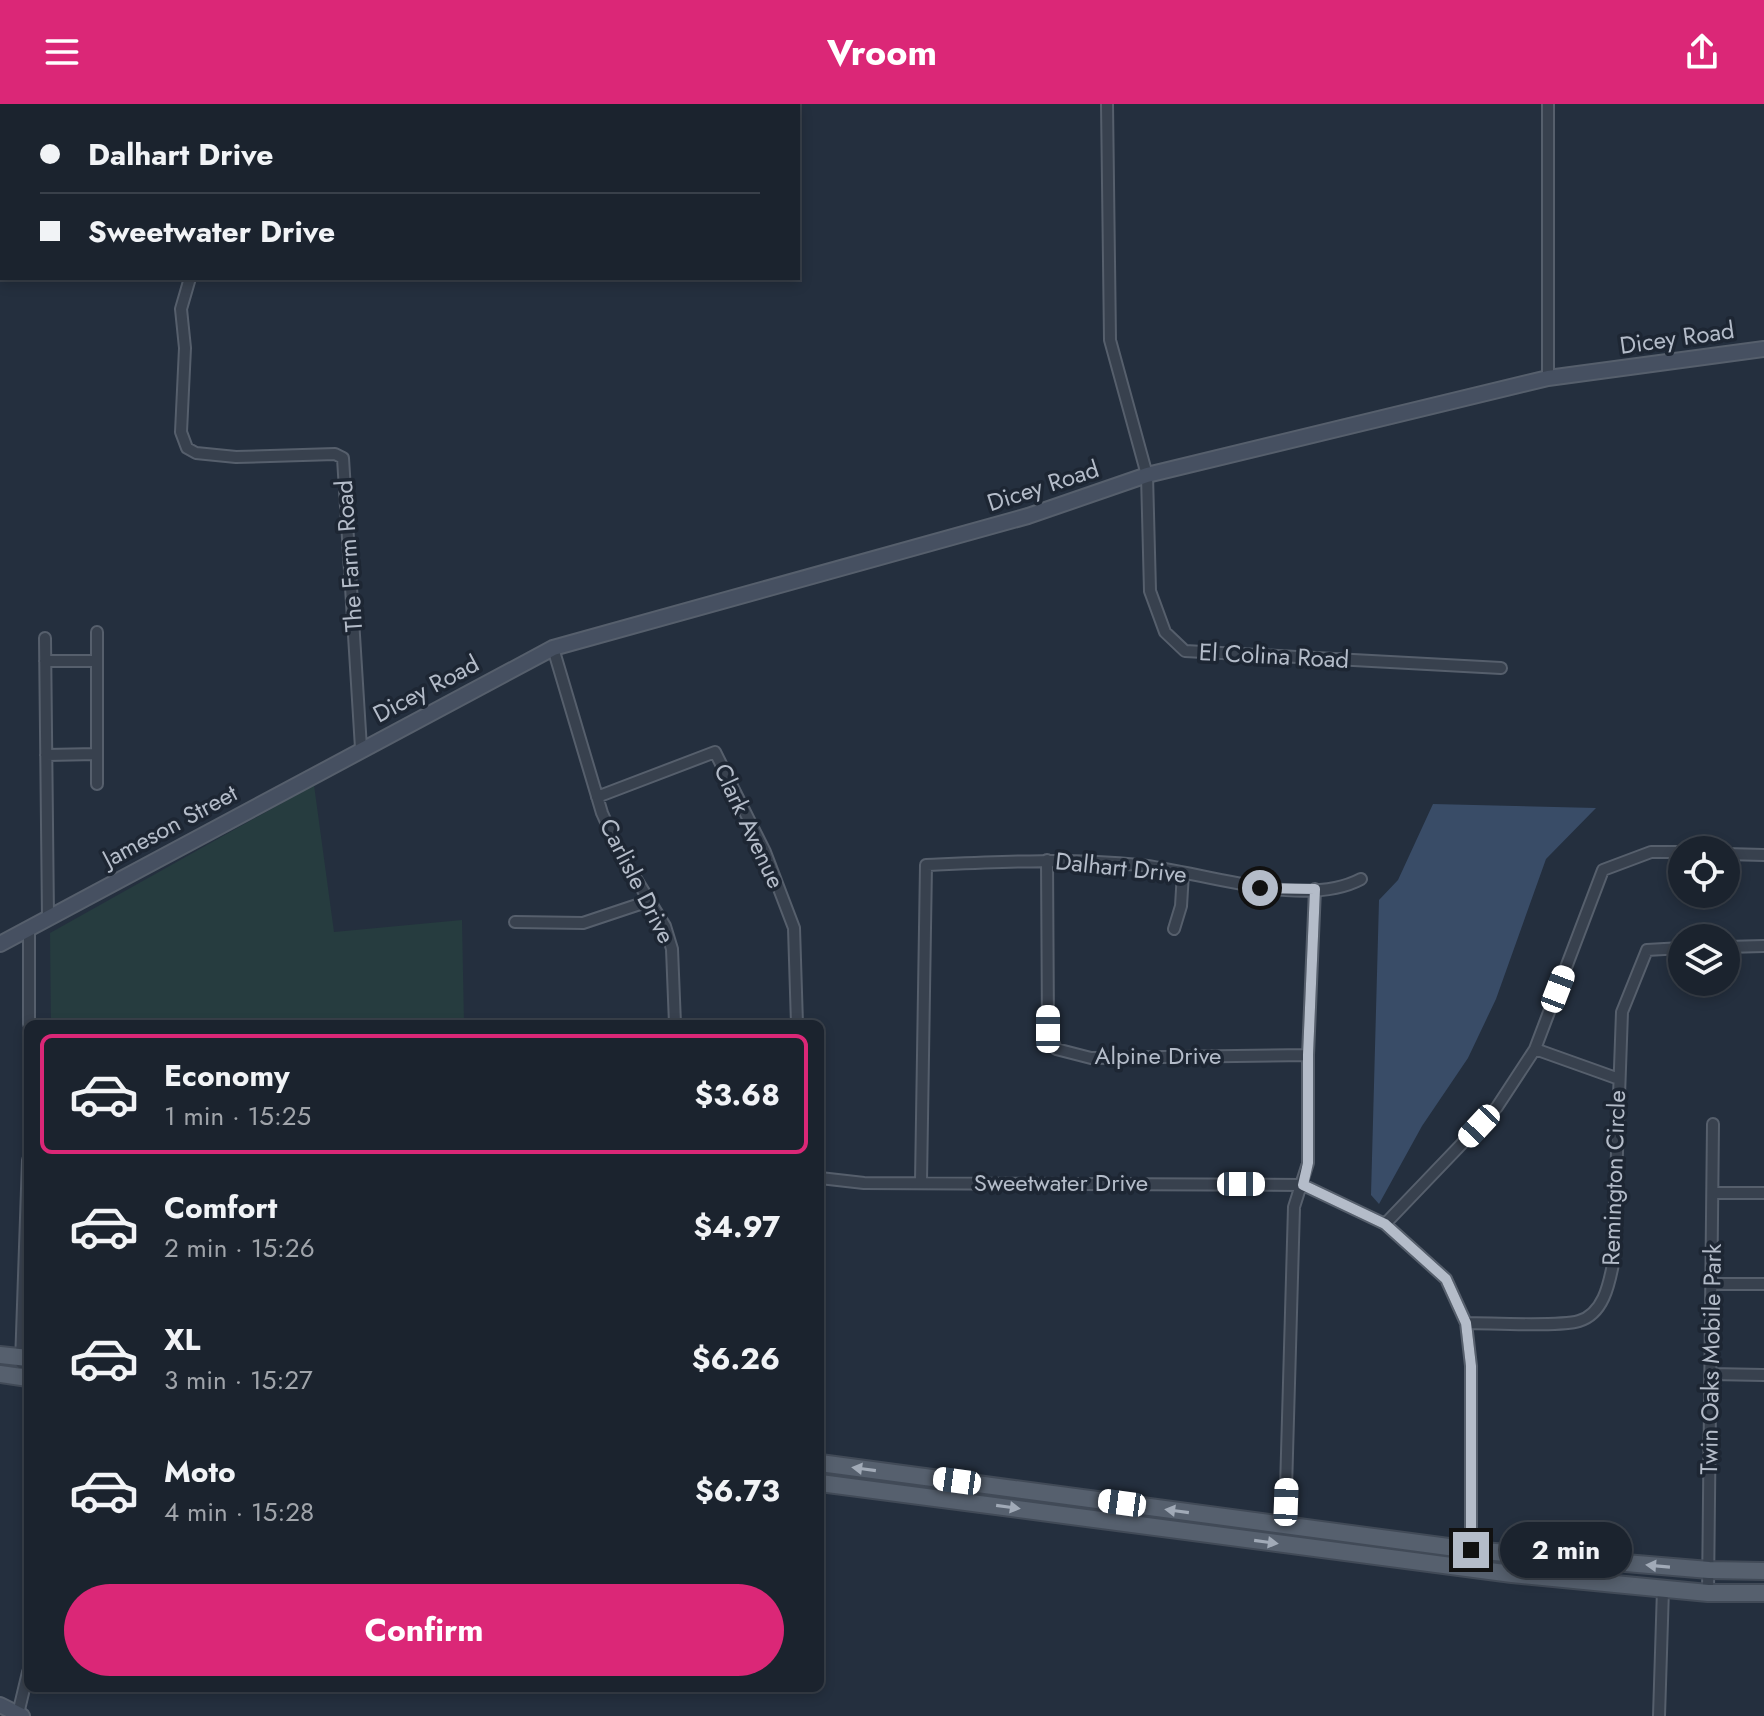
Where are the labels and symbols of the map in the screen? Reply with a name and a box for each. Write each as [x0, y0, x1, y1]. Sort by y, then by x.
street label: Dicey Road [1617, 312, 1737, 363]
street label: Dicey Road [982, 451, 1103, 520]
street label: The Farm Road [326, 479, 371, 633]
street label: El Colina Road [1198, 634, 1350, 677]
street label: Dicey Road [367, 646, 485, 731]
street label: Clark Avenue [705, 758, 794, 894]
street label: Jameson Street [93, 775, 244, 877]
street label: Carlisle Drive [591, 812, 684, 949]
street label: Dalhart Drive [1054, 843, 1189, 892]
route start [1242, 870, 1278, 906]
car [1538, 962, 1578, 1016]
car [1036, 1005, 1060, 1053]
street label: Alpine Drive [1095, 1038, 1221, 1073]
street label: Remington Circle [1593, 1090, 1634, 1266]
car [1454, 1100, 1504, 1152]
street label: Sweetwater Drive [974, 1165, 1148, 1200]
car [1217, 1172, 1265, 1196]
street label: Twin Oaks Mobile Park [1691, 1243, 1730, 1475]
one-way arrow [851, 1462, 876, 1475]
car [932, 1466, 982, 1496]
car [1273, 1478, 1299, 1526]
car [1097, 1488, 1147, 1518]
one-way arrow [996, 1501, 1021, 1514]
one-way arrow [1165, 1504, 1190, 1517]
callout: 2 min [1499, 1522, 1631, 1578]
route end [1453, 1532, 1489, 1568]
one-way arrow [1254, 1535, 1279, 1548]
one-way arrow [1645, 1559, 1670, 1572]

